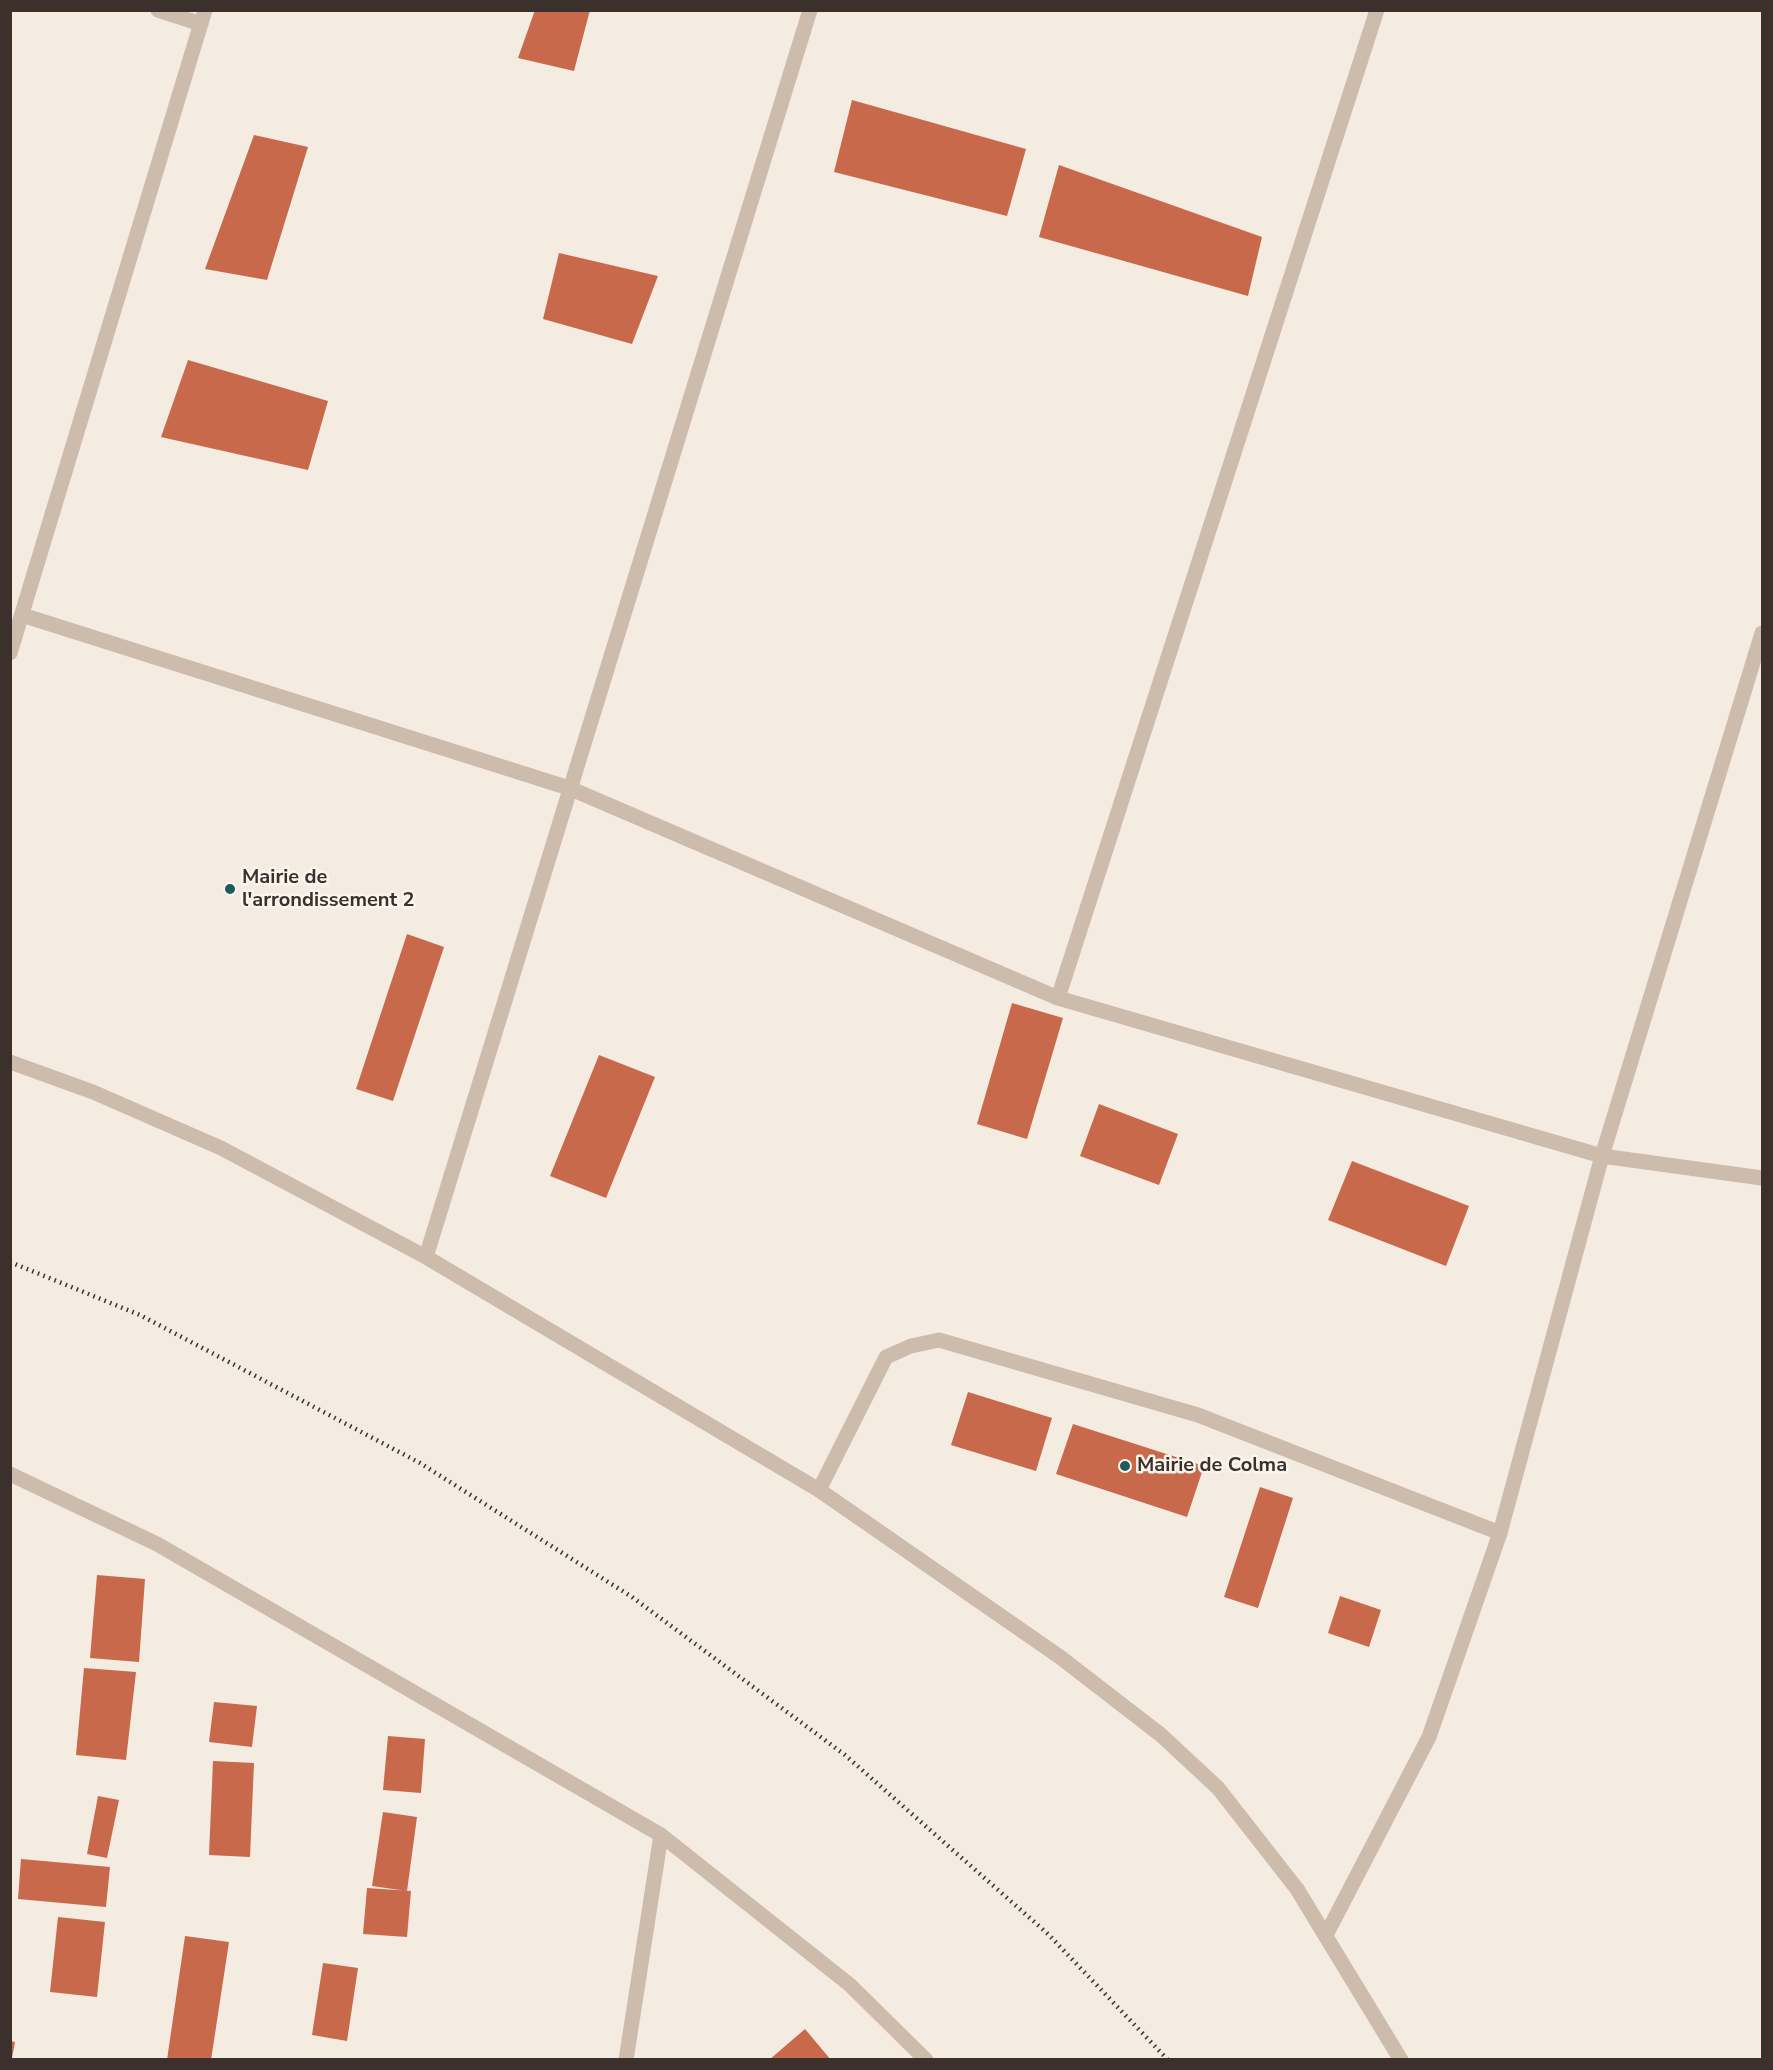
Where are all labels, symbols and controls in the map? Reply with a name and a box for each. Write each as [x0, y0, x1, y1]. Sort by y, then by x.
place label: Mairie de l'arrondissement 2 [242, 866, 415, 913]
marker: Mairie de l'arrondissement 2 [223, 882, 237, 896]
place label: Mairie de Colma [1137, 1454, 1287, 1478]
marker: Mairie de Colma [1118, 1459, 1132, 1473]

